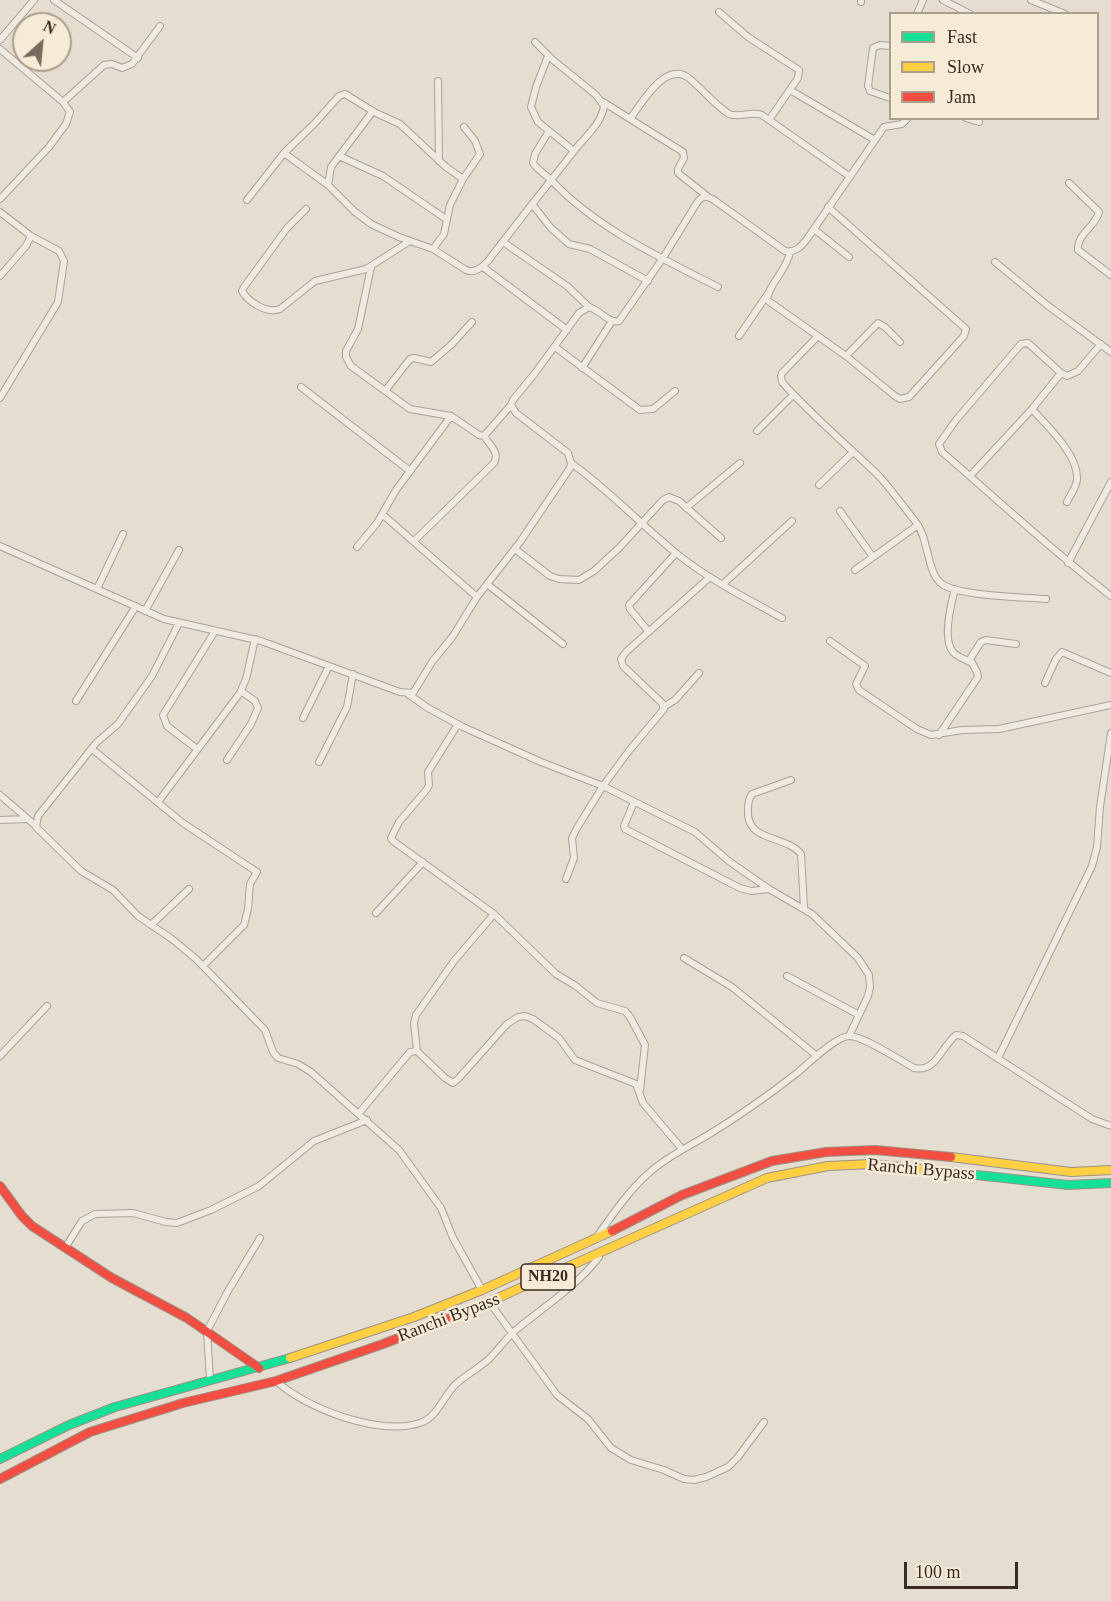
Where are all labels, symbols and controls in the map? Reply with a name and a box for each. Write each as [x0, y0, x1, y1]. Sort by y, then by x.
north arrow [12, 12, 72, 72]
legend [889, 12, 1099, 120]
text: N [40, 17, 59, 37]
text: Fast [947, 27, 977, 47]
text: Slow [947, 57, 984, 77]
text: Jam [947, 87, 976, 107]
street label: Ranchi Bypass [867, 1155, 975, 1185]
road number: NH20 [521, 1264, 575, 1290]
street label: Ranchi Bypass [395, 1289, 503, 1347]
scale bar [907, 1550, 1021, 1588]
text: 100 m [915, 1562, 961, 1582]

